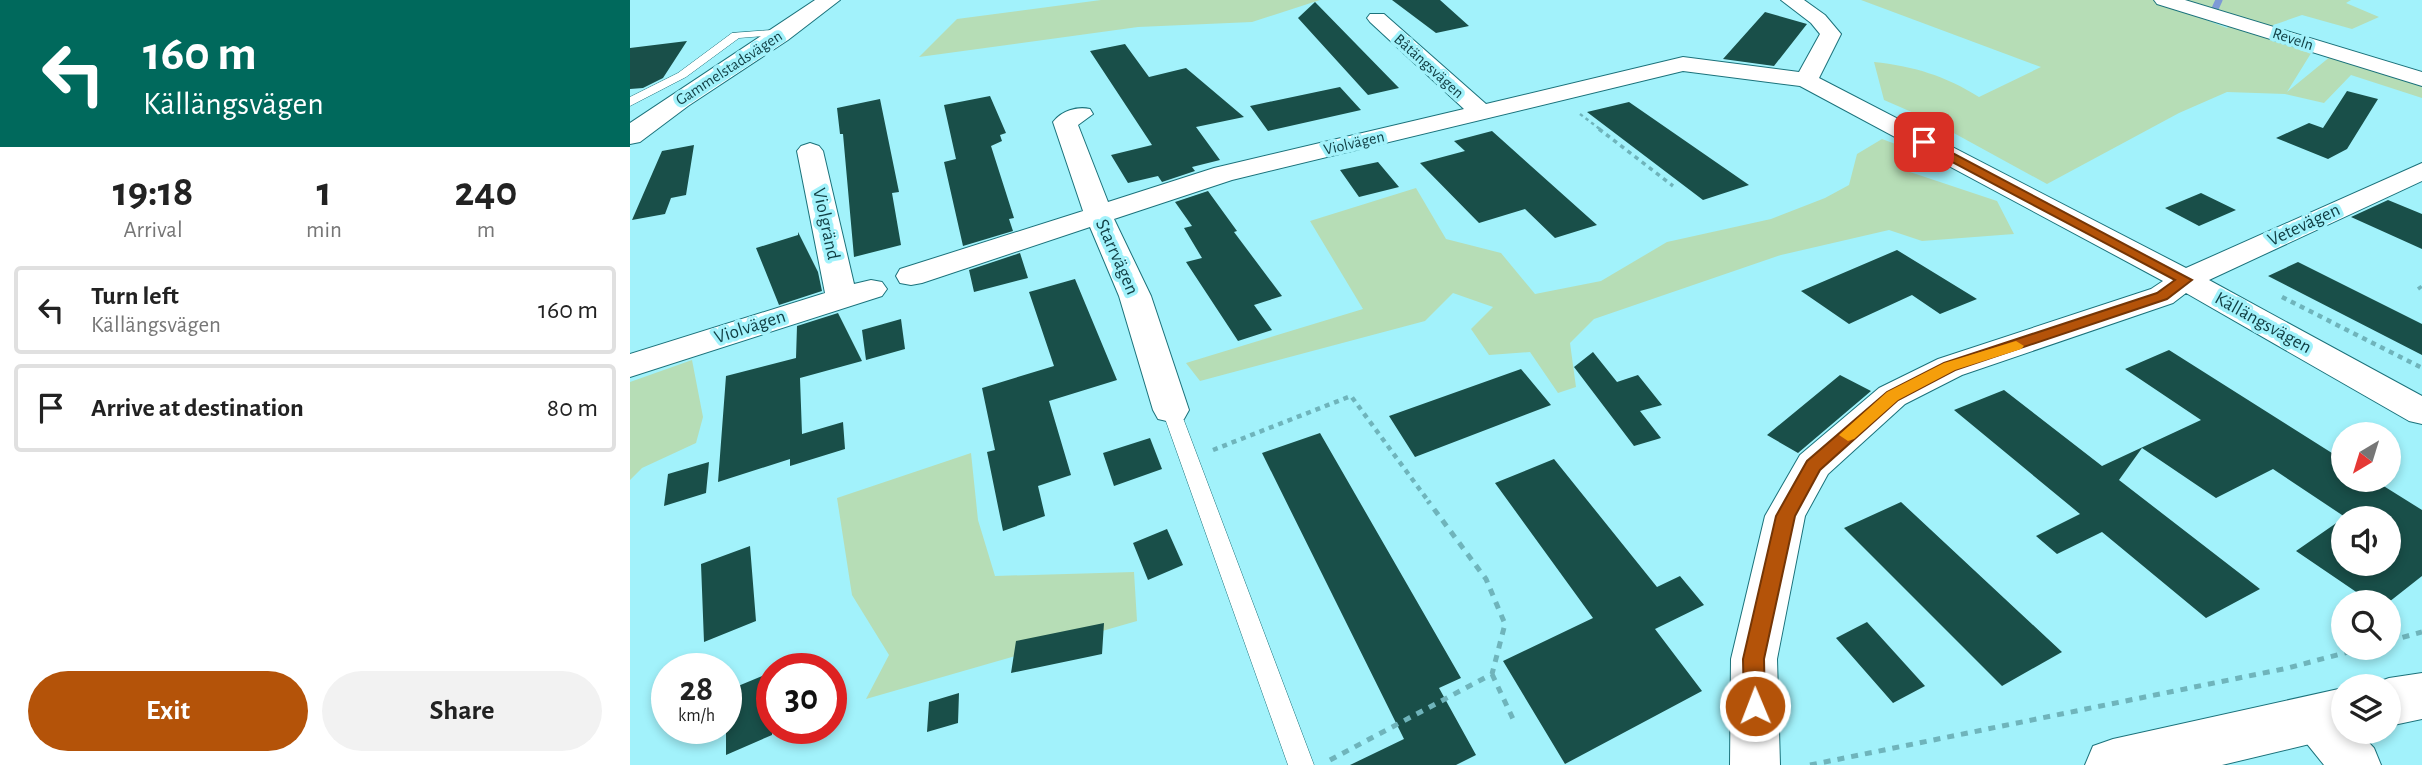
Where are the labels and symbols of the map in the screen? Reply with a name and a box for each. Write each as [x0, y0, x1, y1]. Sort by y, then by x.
street label: Reveln [2271, 25, 2315, 53]
street label: Gammelstadsvägen [673, 28, 785, 108]
street label: Båtängsvägen [1391, 31, 1467, 101]
pin [1894, 112, 1954, 172]
street label: Violvägen [1322, 128, 1386, 158]
street label: Violgränd [809, 186, 843, 262]
street label: Vetevägen [2265, 200, 2343, 250]
street label: Starrvägen [1092, 216, 1142, 298]
street label: Källängsvägen [2211, 289, 2315, 357]
street label: Violvägen [712, 307, 788, 347]
north arrow [2331, 422, 2401, 492]
speed limit sign: 30 [756, 653, 847, 744]
position arrow [1718, 669, 1792, 743]

